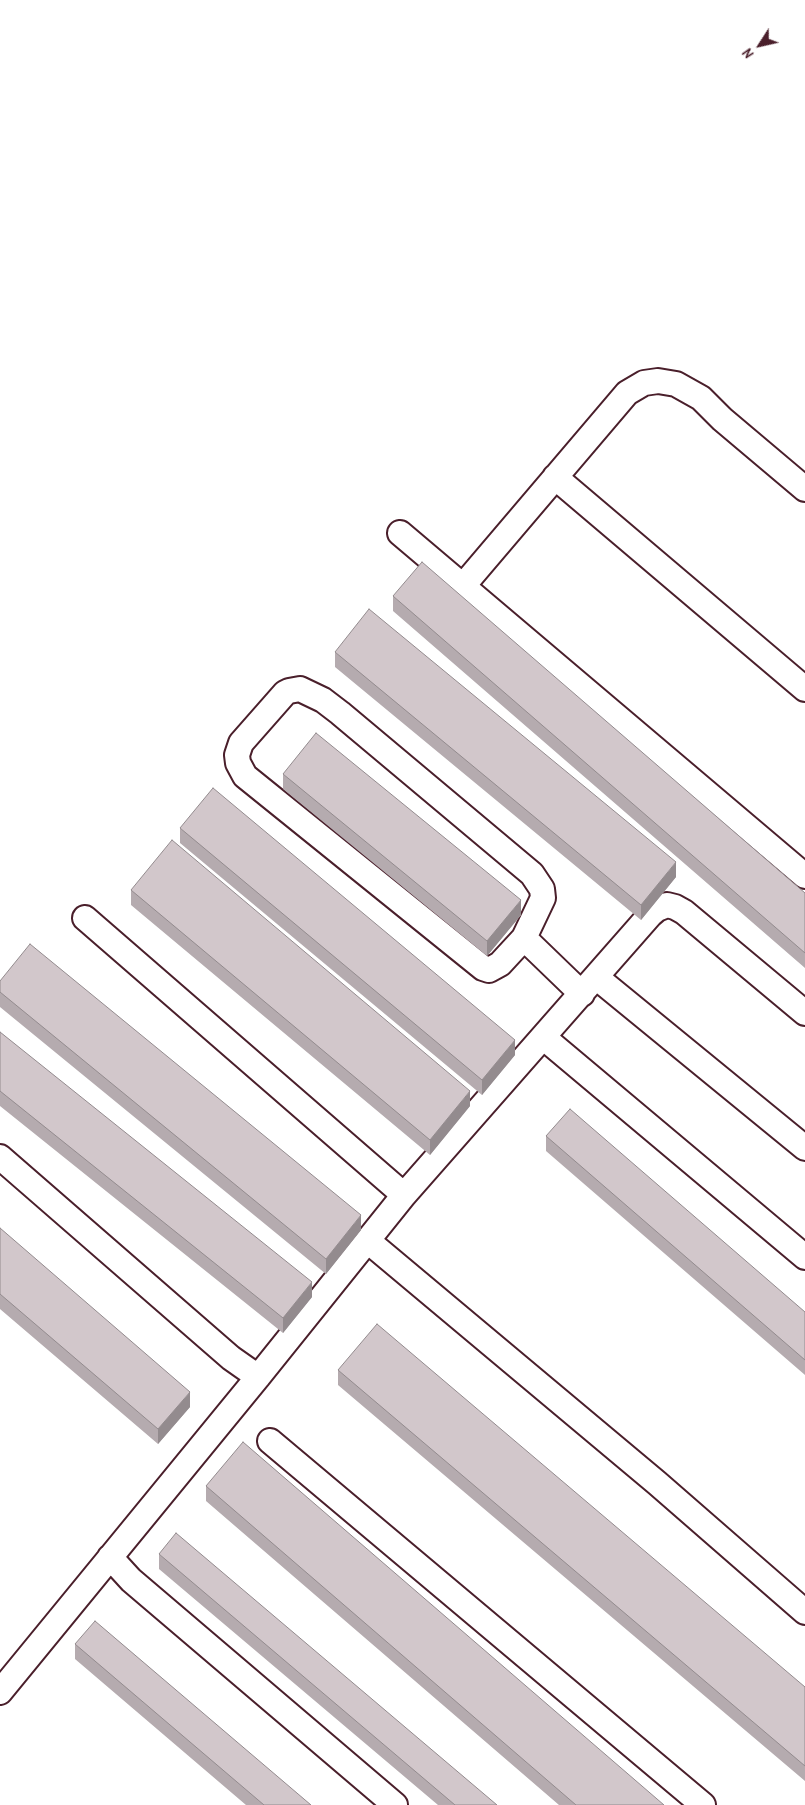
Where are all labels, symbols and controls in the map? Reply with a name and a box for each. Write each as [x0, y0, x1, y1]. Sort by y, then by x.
north arrow [735, 20, 785, 70]
text: N [737, 45, 757, 62]

